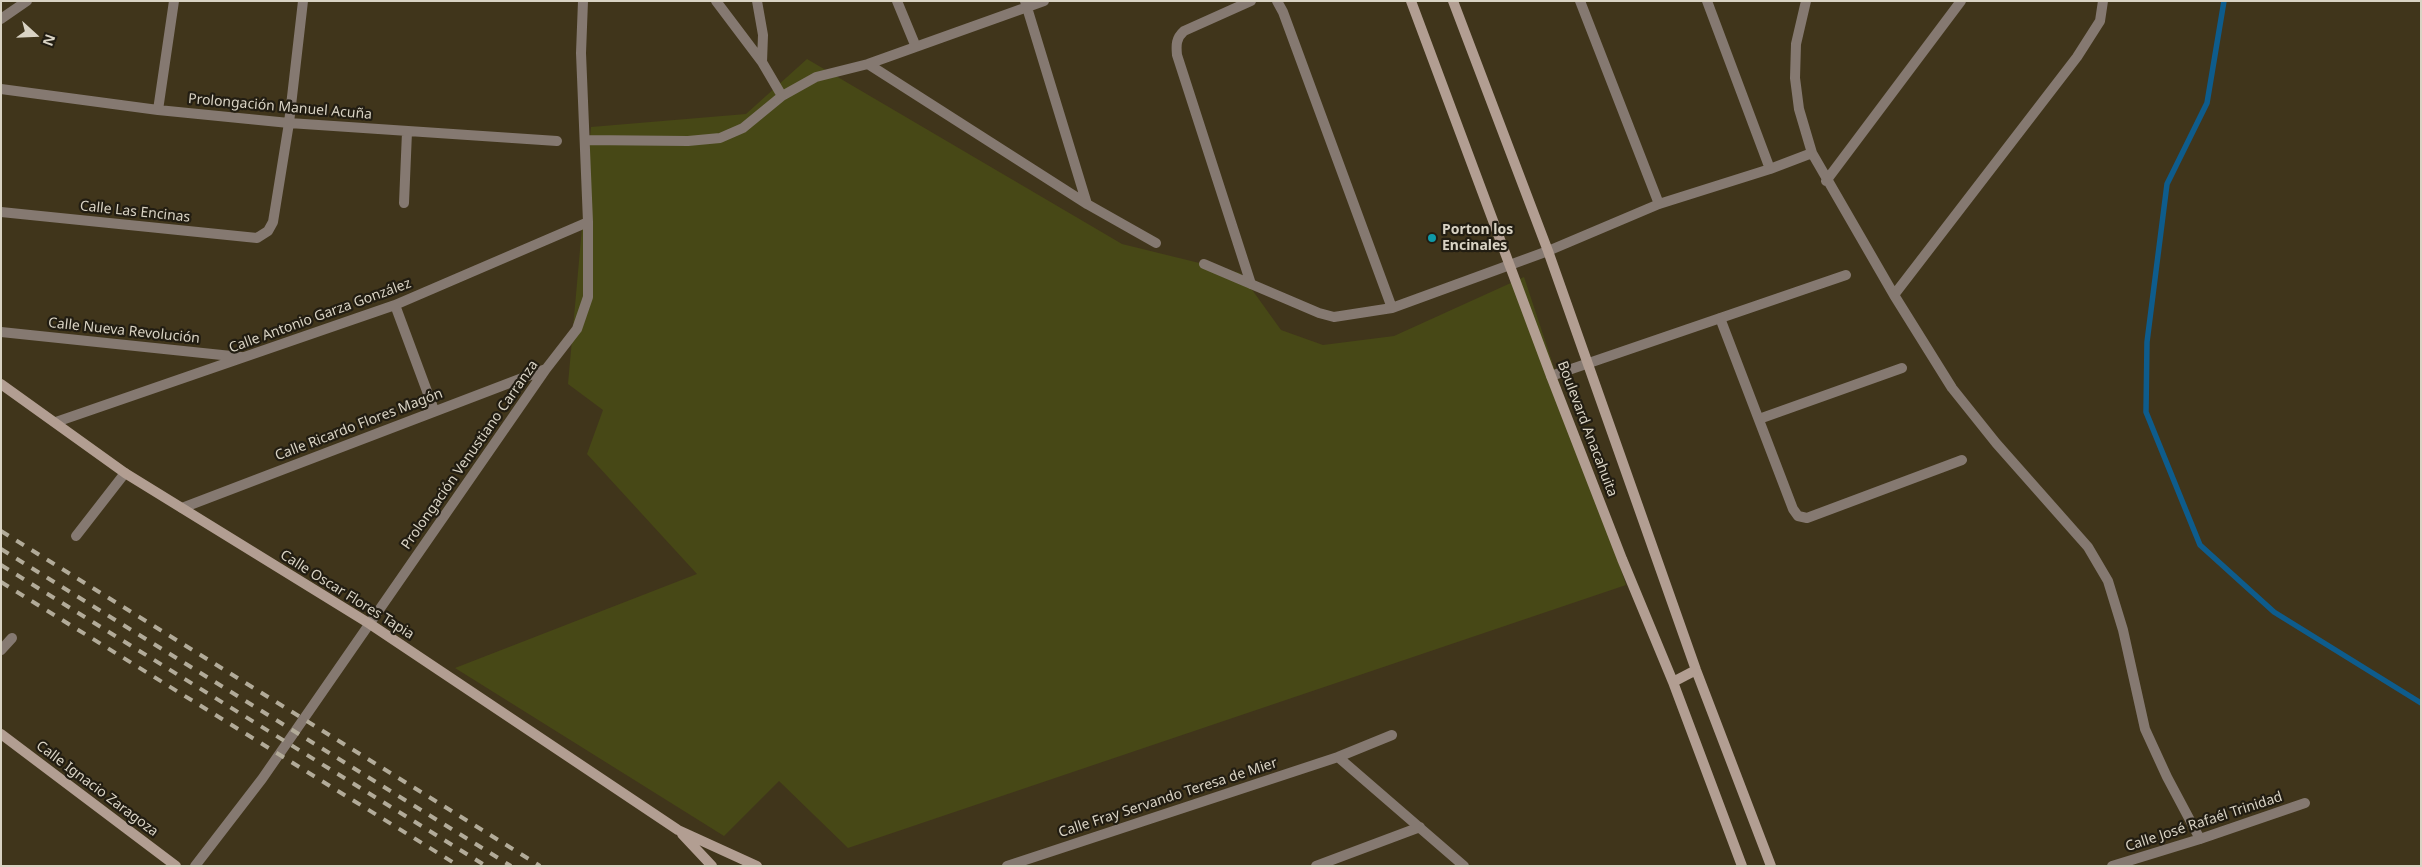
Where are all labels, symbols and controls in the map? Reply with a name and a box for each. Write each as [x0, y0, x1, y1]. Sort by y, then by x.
north arrow [10, 10, 60, 60]
text: N [39, 32, 60, 49]
street label: Prolongación Manuel Acuña [187, 91, 373, 123]
street label: Calle Las Encinas [79, 198, 191, 226]
place label: Porton los Encinales [1442, 222, 1513, 254]
marker: Porton los Encinales [1426, 232, 1438, 244]
street label: Calle Antonio Garza González [227, 275, 413, 357]
street label: Calle Nueva Revolución [47, 315, 201, 347]
street label: Prolongación Venustiano Carranza [398, 357, 542, 553]
street label: Boulevard Anacahuita [1553, 359, 1621, 499]
street label: Calle Ricardo Flores Magón [273, 385, 445, 465]
street label: Calle Oscar Flores Tapia [277, 547, 417, 643]
street label: Calle Ignacio Zaragoza [33, 738, 161, 840]
street label: Calle Fray Servando Teresa de Mier [1057, 755, 1279, 841]
street label: Calle José Rafaél Trinidad [2123, 789, 2285, 855]

